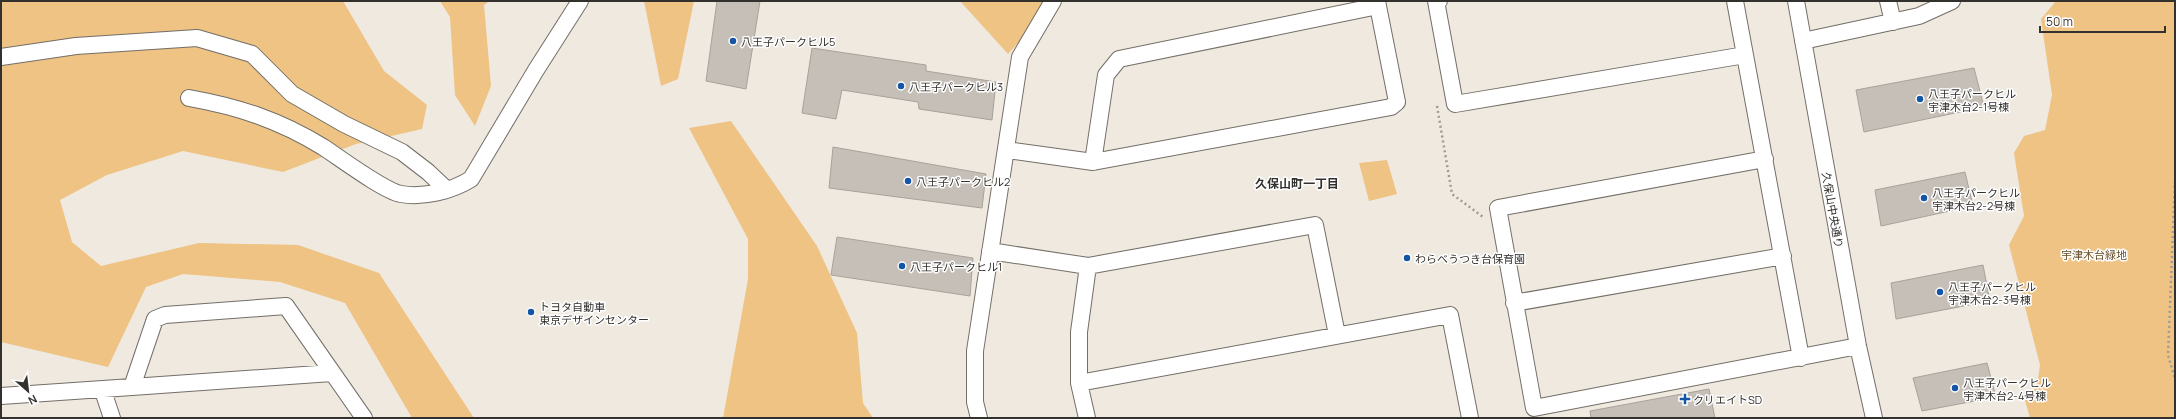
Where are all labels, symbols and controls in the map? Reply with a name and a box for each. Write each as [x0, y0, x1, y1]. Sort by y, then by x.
scale bar [2040, 8, 2165, 34]
text: 50 m [2046, 13, 2073, 30]
place label: 八王子パークヒル5 [741, 34, 835, 49]
marker: 八王子パークヒル5 [728, 36, 738, 46]
place label: 八王子パークヒル3 [909, 79, 1003, 94]
marker: 八王子パークヒル3 [896, 81, 906, 91]
place label: 八王子パークヒル 宇津木台2-1号棟 [1928, 86, 2016, 114]
marker: 八王子パークヒル 宇津木台2-1号棟 [1915, 94, 1925, 104]
street label: 久保山中央通り [1819, 171, 1847, 249]
place label: 八王子パークヒル2 [916, 174, 1010, 189]
district label: 久保山町一丁目 [1255, 175, 1339, 192]
marker: 八王子パークヒル2 [903, 176, 913, 186]
place label: 八王子パークヒル 宇津木台2-2号棟 [1932, 185, 2020, 213]
marker: 八王子パークヒル 宇津木台2-2号棟 [1919, 193, 1929, 203]
park label: 宇津木台緑地 [2061, 247, 2127, 262]
place label: わらべうつき台保育園 [1415, 251, 1525, 266]
marker: わらべうつき台保育園 [1402, 253, 1412, 263]
place label: 八王子パークヒル1 [910, 259, 1002, 274]
marker: 八王子パークヒル1 [897, 261, 907, 271]
place label: 八王子パークヒル 宇津木台2-3号棟 [1948, 279, 2036, 307]
marker: 八王子パークヒル 宇津木台2-3号棟 [1935, 287, 1945, 297]
place label: トヨタ自動車 東京デザインセンター [539, 299, 649, 327]
marker: トヨタ自動車 東京デザインセンター [526, 307, 536, 317]
north arrow [8, 371, 48, 411]
place label: 八王子パークヒル 宇津木台2-4号棟 [1963, 375, 2051, 403]
marker: 八王子パークヒル 宇津木台2-4号棟 [1950, 383, 1960, 393]
text: N [26, 392, 40, 409]
place label: クリエイトSD [1693, 392, 1762, 407]
marker: クリエイトSD [1680, 394, 1690, 404]

